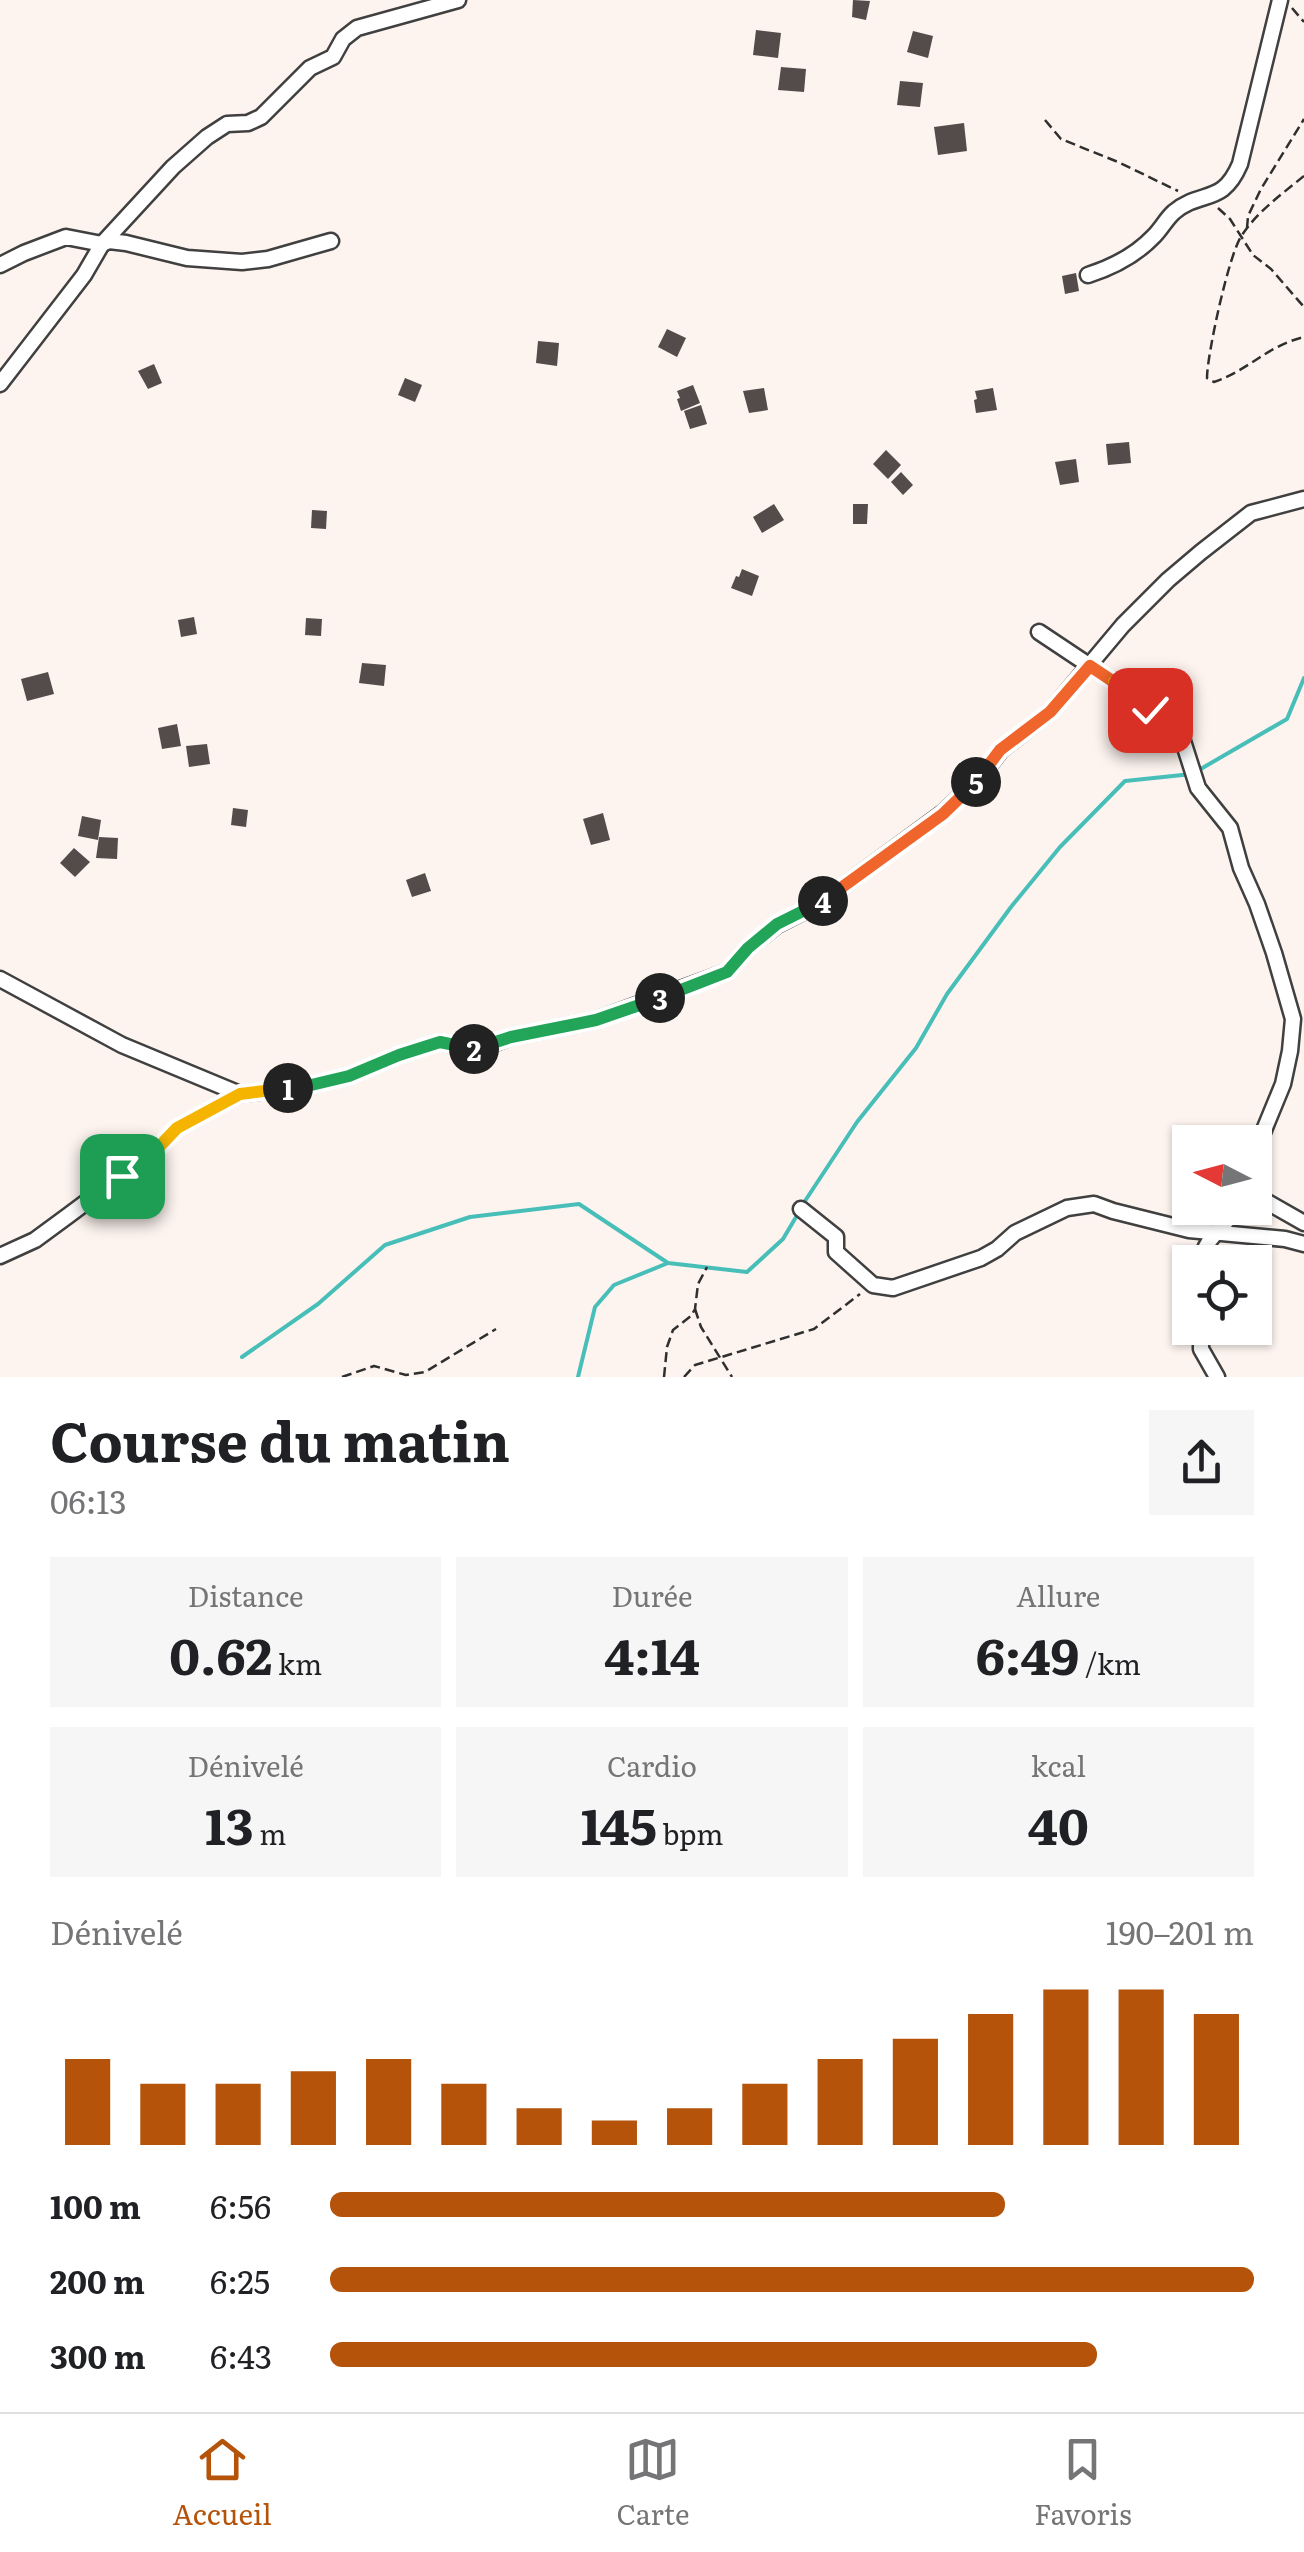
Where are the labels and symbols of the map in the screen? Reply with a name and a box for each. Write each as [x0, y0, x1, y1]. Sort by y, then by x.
pin [1108, 668, 1193, 753]
pin: 5 [951, 757, 1001, 807]
pin: 4 [798, 876, 848, 926]
pin: 3 [635, 973, 685, 1023]
pin: 2 [449, 1024, 499, 1074]
pin: 1 [263, 1063, 313, 1113]
north arrow [1172, 1125, 1272, 1225]
pin [80, 1134, 165, 1219]

